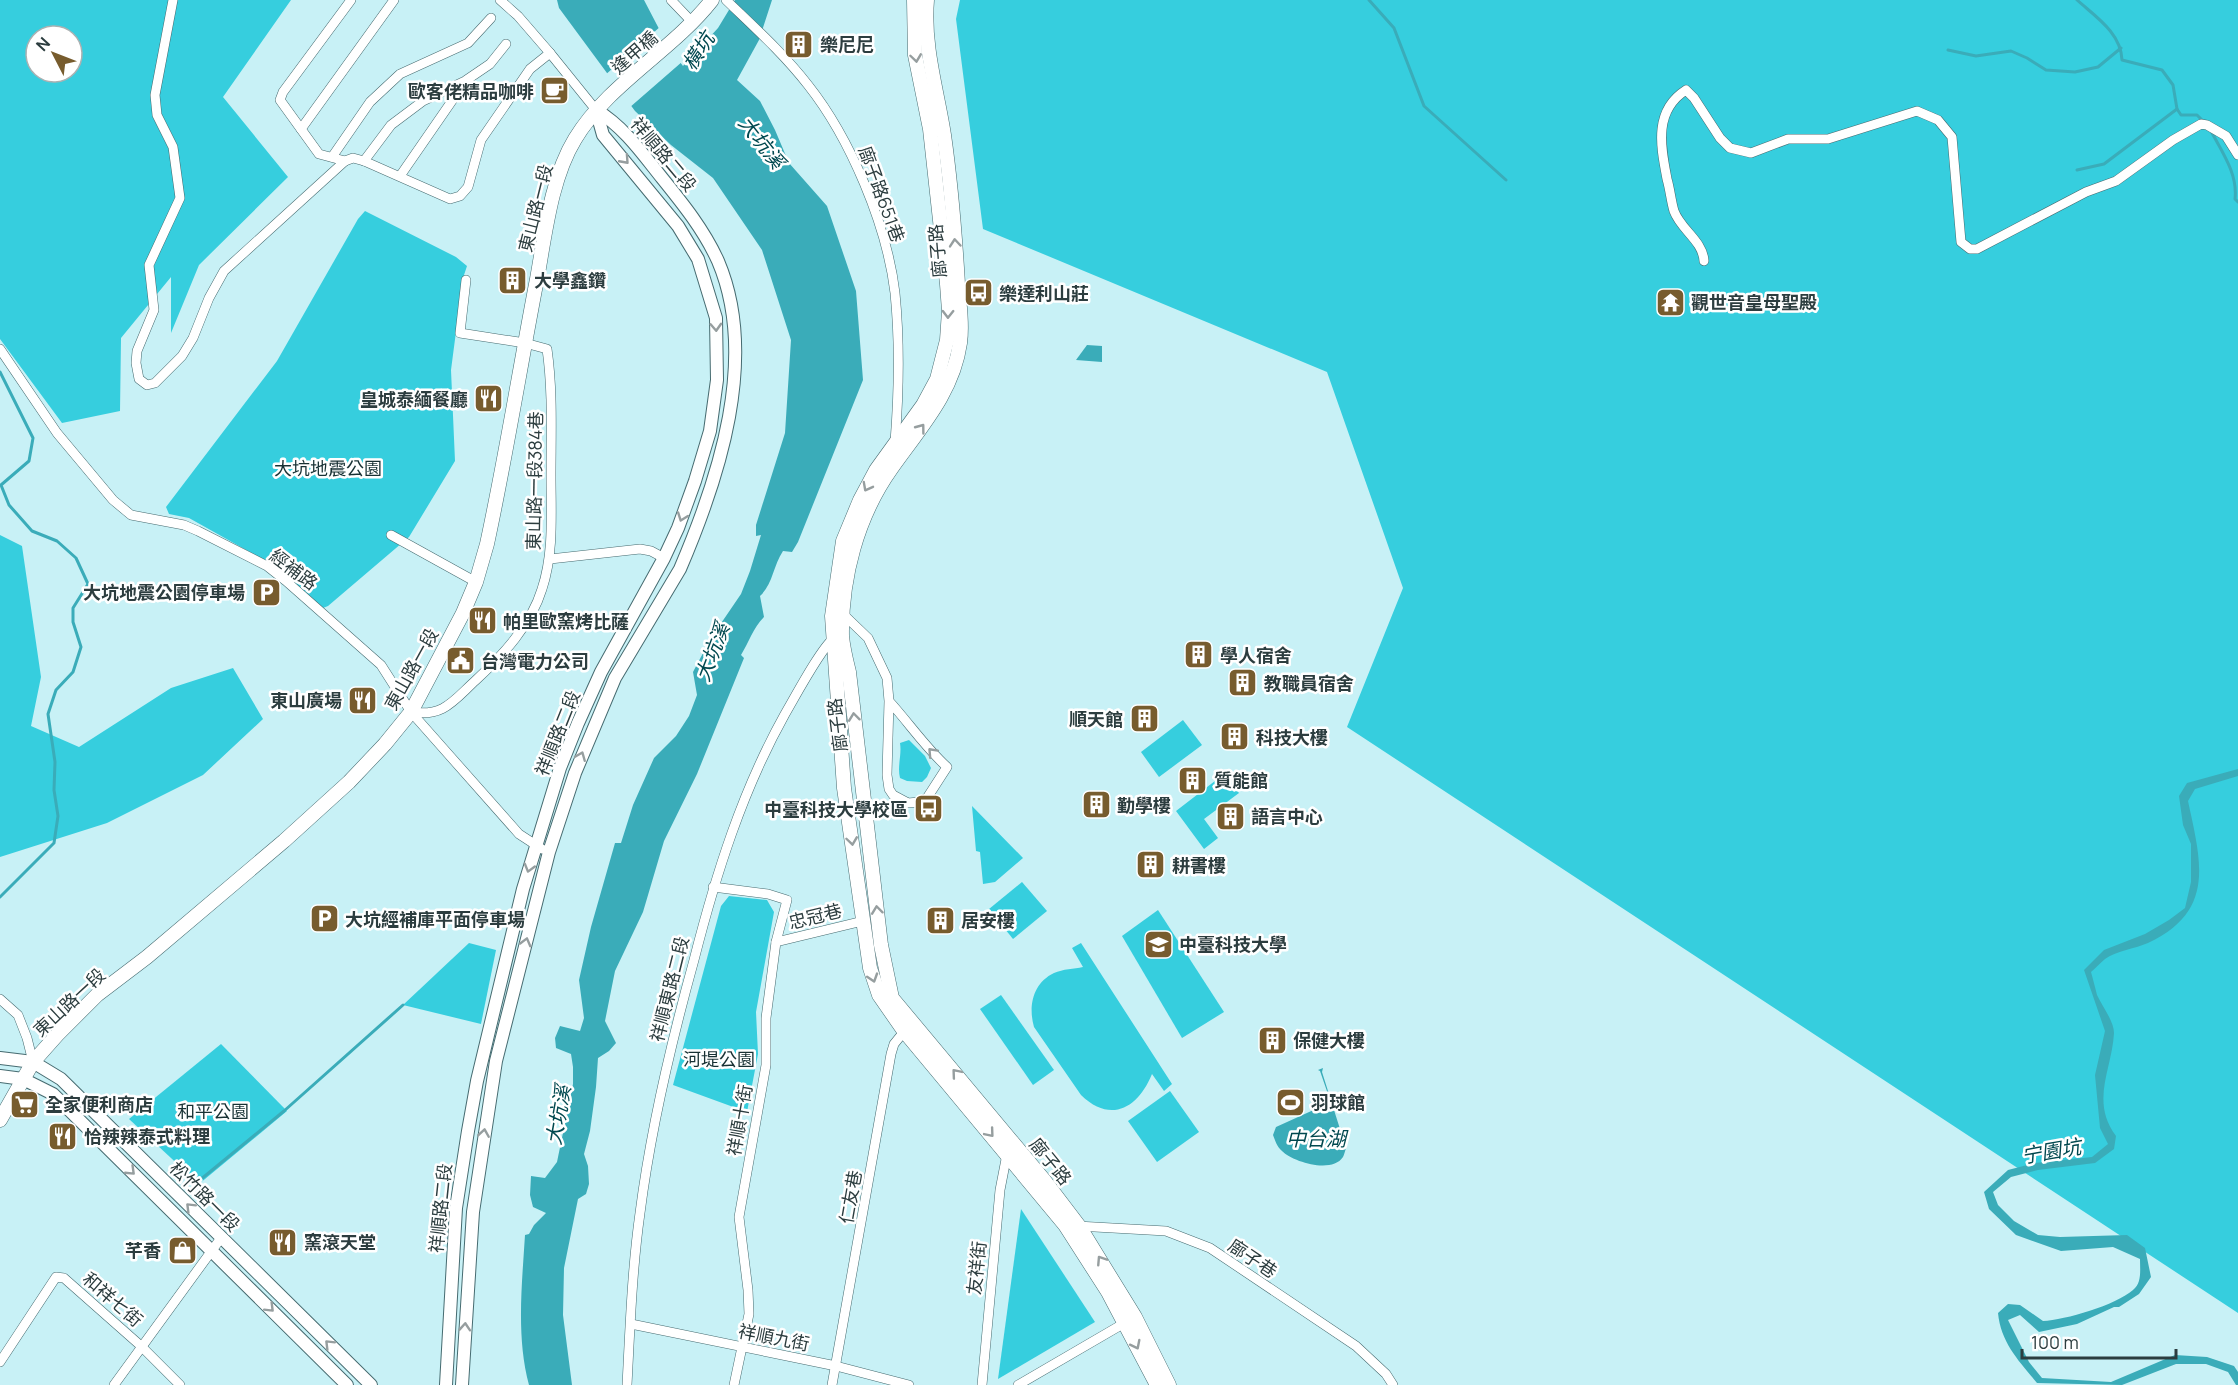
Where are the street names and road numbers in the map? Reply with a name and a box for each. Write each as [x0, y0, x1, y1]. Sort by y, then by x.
street label: 逢甲橋 [606, 25, 662, 79]
street label: 祥順路二段 [626, 112, 702, 196]
street label: 廍子路651巷 [854, 143, 910, 245]
street label: 東山路一段 [512, 161, 558, 255]
street label: 廍子路 [923, 223, 951, 279]
street label: 東山路一段384巷 [521, 411, 547, 551]
street label: 經補路 [265, 543, 323, 595]
street label: 東山路一段 [379, 624, 443, 714]
street label: 祥順路二段 [529, 687, 585, 779]
street label: 廍子路 [822, 697, 852, 753]
street label: 忠冠巷 [786, 898, 844, 934]
street label: 祥順東路二段 [644, 934, 694, 1044]
street label: 東山路一段 [28, 963, 110, 1041]
street label: 祥順十街 [721, 1082, 757, 1158]
street label: 廍子路 [1025, 1132, 1077, 1190]
street label: 松竹路一段 [165, 1156, 245, 1236]
street label: 祥順路二段 [423, 1162, 457, 1254]
street label: 仁友巷 [833, 1168, 867, 1226]
street label: 廍子巷 [1224, 1233, 1282, 1283]
street label: 友祥街 [961, 1240, 991, 1296]
street label: 和祥七街 [78, 1266, 148, 1332]
street label: 祥順九街 [736, 1318, 812, 1356]

